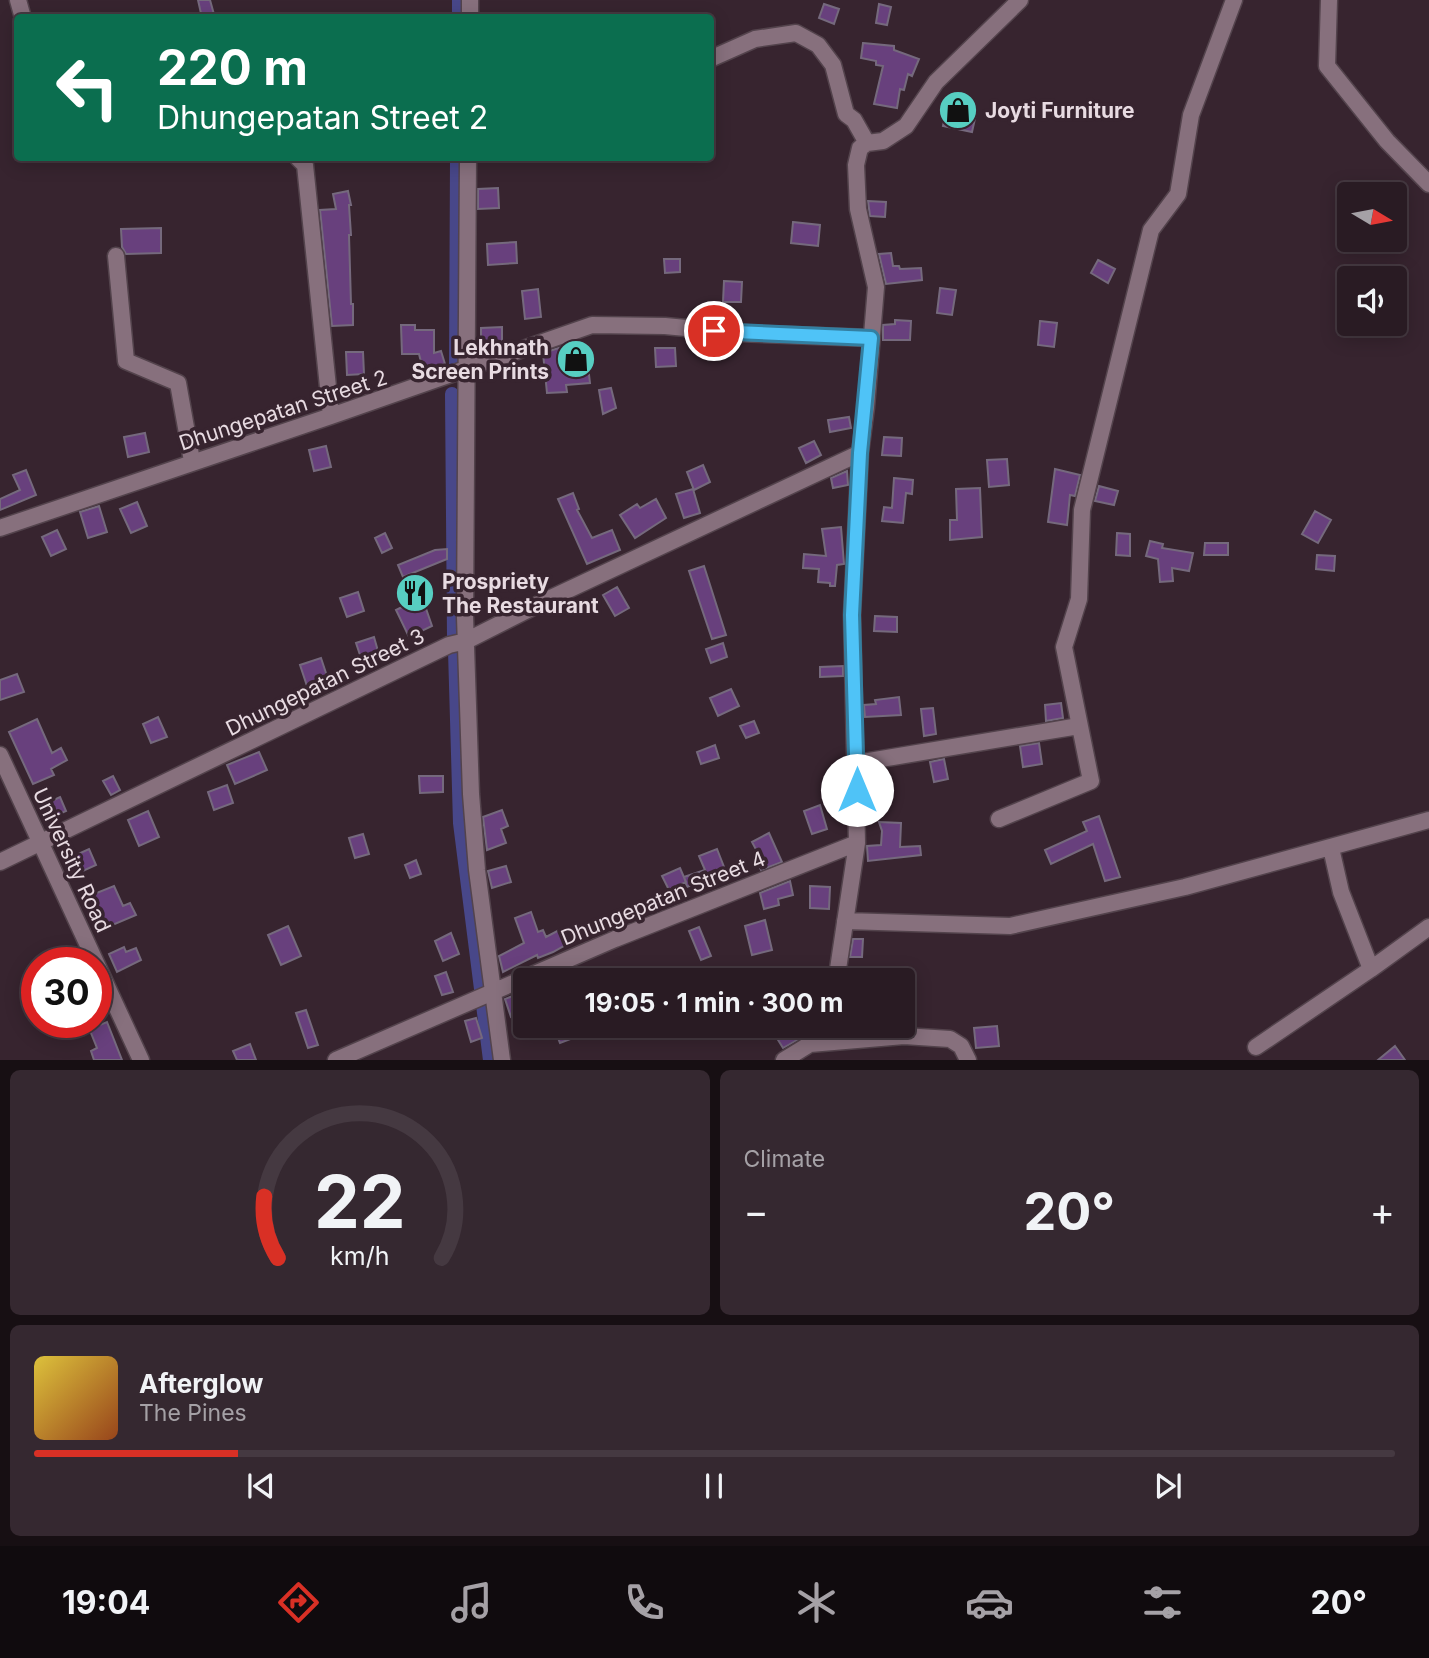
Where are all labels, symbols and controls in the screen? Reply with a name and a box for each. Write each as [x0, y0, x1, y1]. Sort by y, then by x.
text: 220 m [157, 38, 308, 97]
icon: left [42, 42, 133, 133]
shop icon: Joyti Furniture [937, 89, 979, 131]
text: Dhungepatan Street 2 [157, 98, 488, 137]
place label: Joyti Furniture [985, 98, 1135, 123]
north arrow [1337, 182, 1407, 252]
map controls [1337, 182, 1407, 336]
button: sound [1337, 266, 1407, 336]
pin [684, 301, 744, 361]
icon: arrive [695, 312, 733, 350]
place label: Lekhnath Screen Prints [411, 335, 549, 384]
shop icon: Lekhnath Screen Prints [555, 338, 597, 380]
street label: Dhungepatan Street 2 [176, 365, 390, 455]
place label: Prospriety The Restaurant [442, 569, 599, 618]
restaurant icon: Prospriety The Restaurant [394, 572, 436, 614]
street label: Dhungepatan Street 3 [222, 623, 428, 741]
position arrow [820, 753, 894, 827]
street label: University Road [28, 784, 116, 936]
street label: Dhungepatan Street 4 [557, 846, 769, 950]
speed limit sign: 30 [21, 947, 112, 1038]
text: 19:05 · 1 min · 300 m [585, 987, 843, 1018]
text: Climate [744, 1145, 825, 1173]
text: 22 [314, 1158, 406, 1247]
text: 20° [1023, 1180, 1115, 1243]
text: − [744, 1188, 769, 1234]
text: + [1370, 1188, 1395, 1234]
text: km/h [330, 1241, 389, 1271]
text: Afterglow [139, 1368, 263, 1399]
text: The Pines [139, 1399, 247, 1427]
icon: previous [242, 1467, 280, 1505]
icon: pause [695, 1467, 733, 1505]
icon: next [1149, 1467, 1187, 1505]
icon: directions [274, 1578, 323, 1627]
icon: music [447, 1578, 496, 1627]
icon: phone [620, 1578, 669, 1627]
icon: climate [792, 1578, 841, 1627]
icon: car [965, 1578, 1014, 1627]
icon: filters [1138, 1578, 1187, 1627]
text: 19:04 [62, 1583, 150, 1622]
text: 20° [1311, 1583, 1367, 1622]

